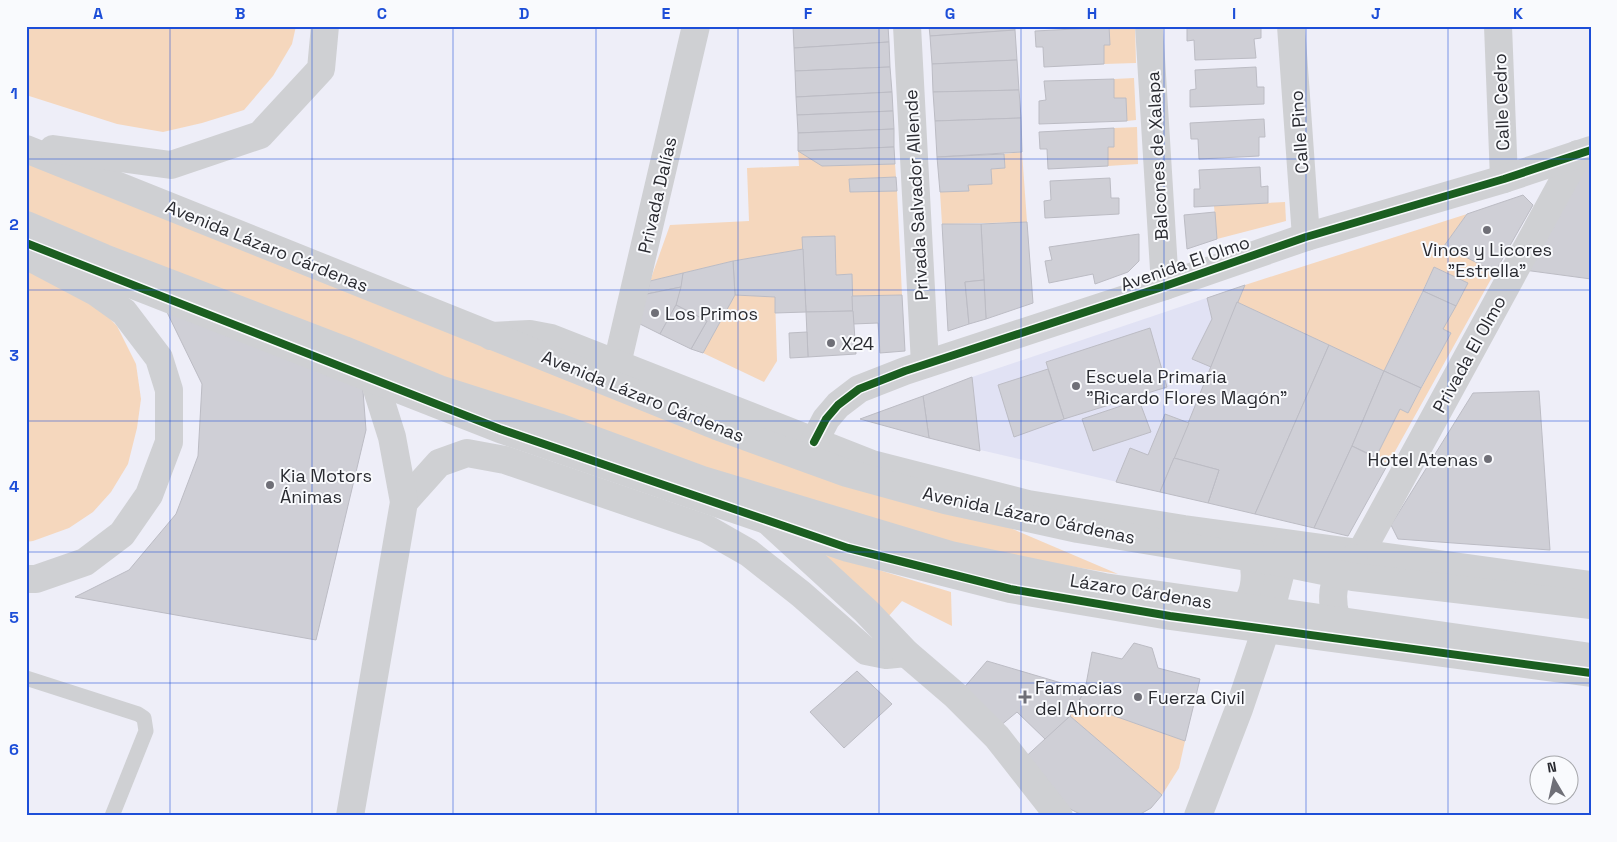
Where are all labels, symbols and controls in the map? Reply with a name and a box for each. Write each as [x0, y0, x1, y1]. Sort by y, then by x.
text: A [93, 3, 103, 24]
text: B [235, 3, 245, 24]
text: C [377, 3, 387, 24]
text: D [519, 3, 529, 24]
text: E [662, 3, 671, 24]
text: F [804, 3, 813, 24]
text: G [945, 3, 955, 24]
text: H [1087, 3, 1097, 24]
text: I [1232, 3, 1236, 24]
text: J [1371, 3, 1381, 24]
text: K [1513, 3, 1523, 24]
street label: Calle Cedro [1488, 53, 1514, 151]
street label: Balcones de Xalapa [1141, 71, 1173, 241]
text: 1 [10, 83, 18, 104]
street label: Privada Salvador Allende [899, 89, 933, 301]
street label: Calle Pino [1285, 90, 1313, 174]
street label: Privada Dalías [632, 134, 682, 256]
street label: Avenida Lázaro Cárdenas [162, 195, 372, 297]
text: 2 [9, 214, 19, 235]
marker: Vinos y Licores "Estrella" [1481, 224, 1493, 236]
street label: Avenida El Olmo [1117, 230, 1253, 296]
place label: Vinos y Licores "Estrella" [1422, 238, 1552, 282]
street label: Privada El Olmo [1427, 291, 1511, 417]
place label: Los Primos [665, 302, 758, 325]
marker: Los Primos [649, 307, 661, 319]
place label: X24 [841, 332, 874, 355]
marker: X24 [825, 337, 837, 349]
text: 3 [9, 345, 19, 366]
street label: Avenida Lázaro Cárdenas [538, 345, 748, 447]
place label: Escuela Primaria "Ricardo Flores Magón" [1086, 365, 1287, 409]
marker: Escuela Primaria "Ricardo Flores Magón" [1070, 380, 1082, 392]
place label: Hotel Atenas [1368, 448, 1478, 471]
marker: Hotel Atenas [1482, 453, 1494, 465]
place label: Kia Motors Ánimas [280, 464, 372, 508]
text: 4 [9, 476, 19, 497]
marker: Kia Motors Ánimas [264, 479, 276, 491]
street label: Avenida Lázaro Cárdenas [921, 481, 1137, 549]
street label: Lázaro Cárdenas [1068, 568, 1214, 614]
text: 5 [9, 607, 19, 628]
place label: Farmacias del Ahorro [1035, 676, 1124, 720]
place label: Fuerza Civil [1148, 686, 1245, 709]
marker: Farmacias del Ahorro [1019, 691, 1031, 703]
marker: Fuerza Civil [1132, 691, 1144, 703]
text: 6 [9, 739, 19, 760]
north arrow [1530, 754, 1580, 804]
text: N [1546, 758, 1558, 777]

